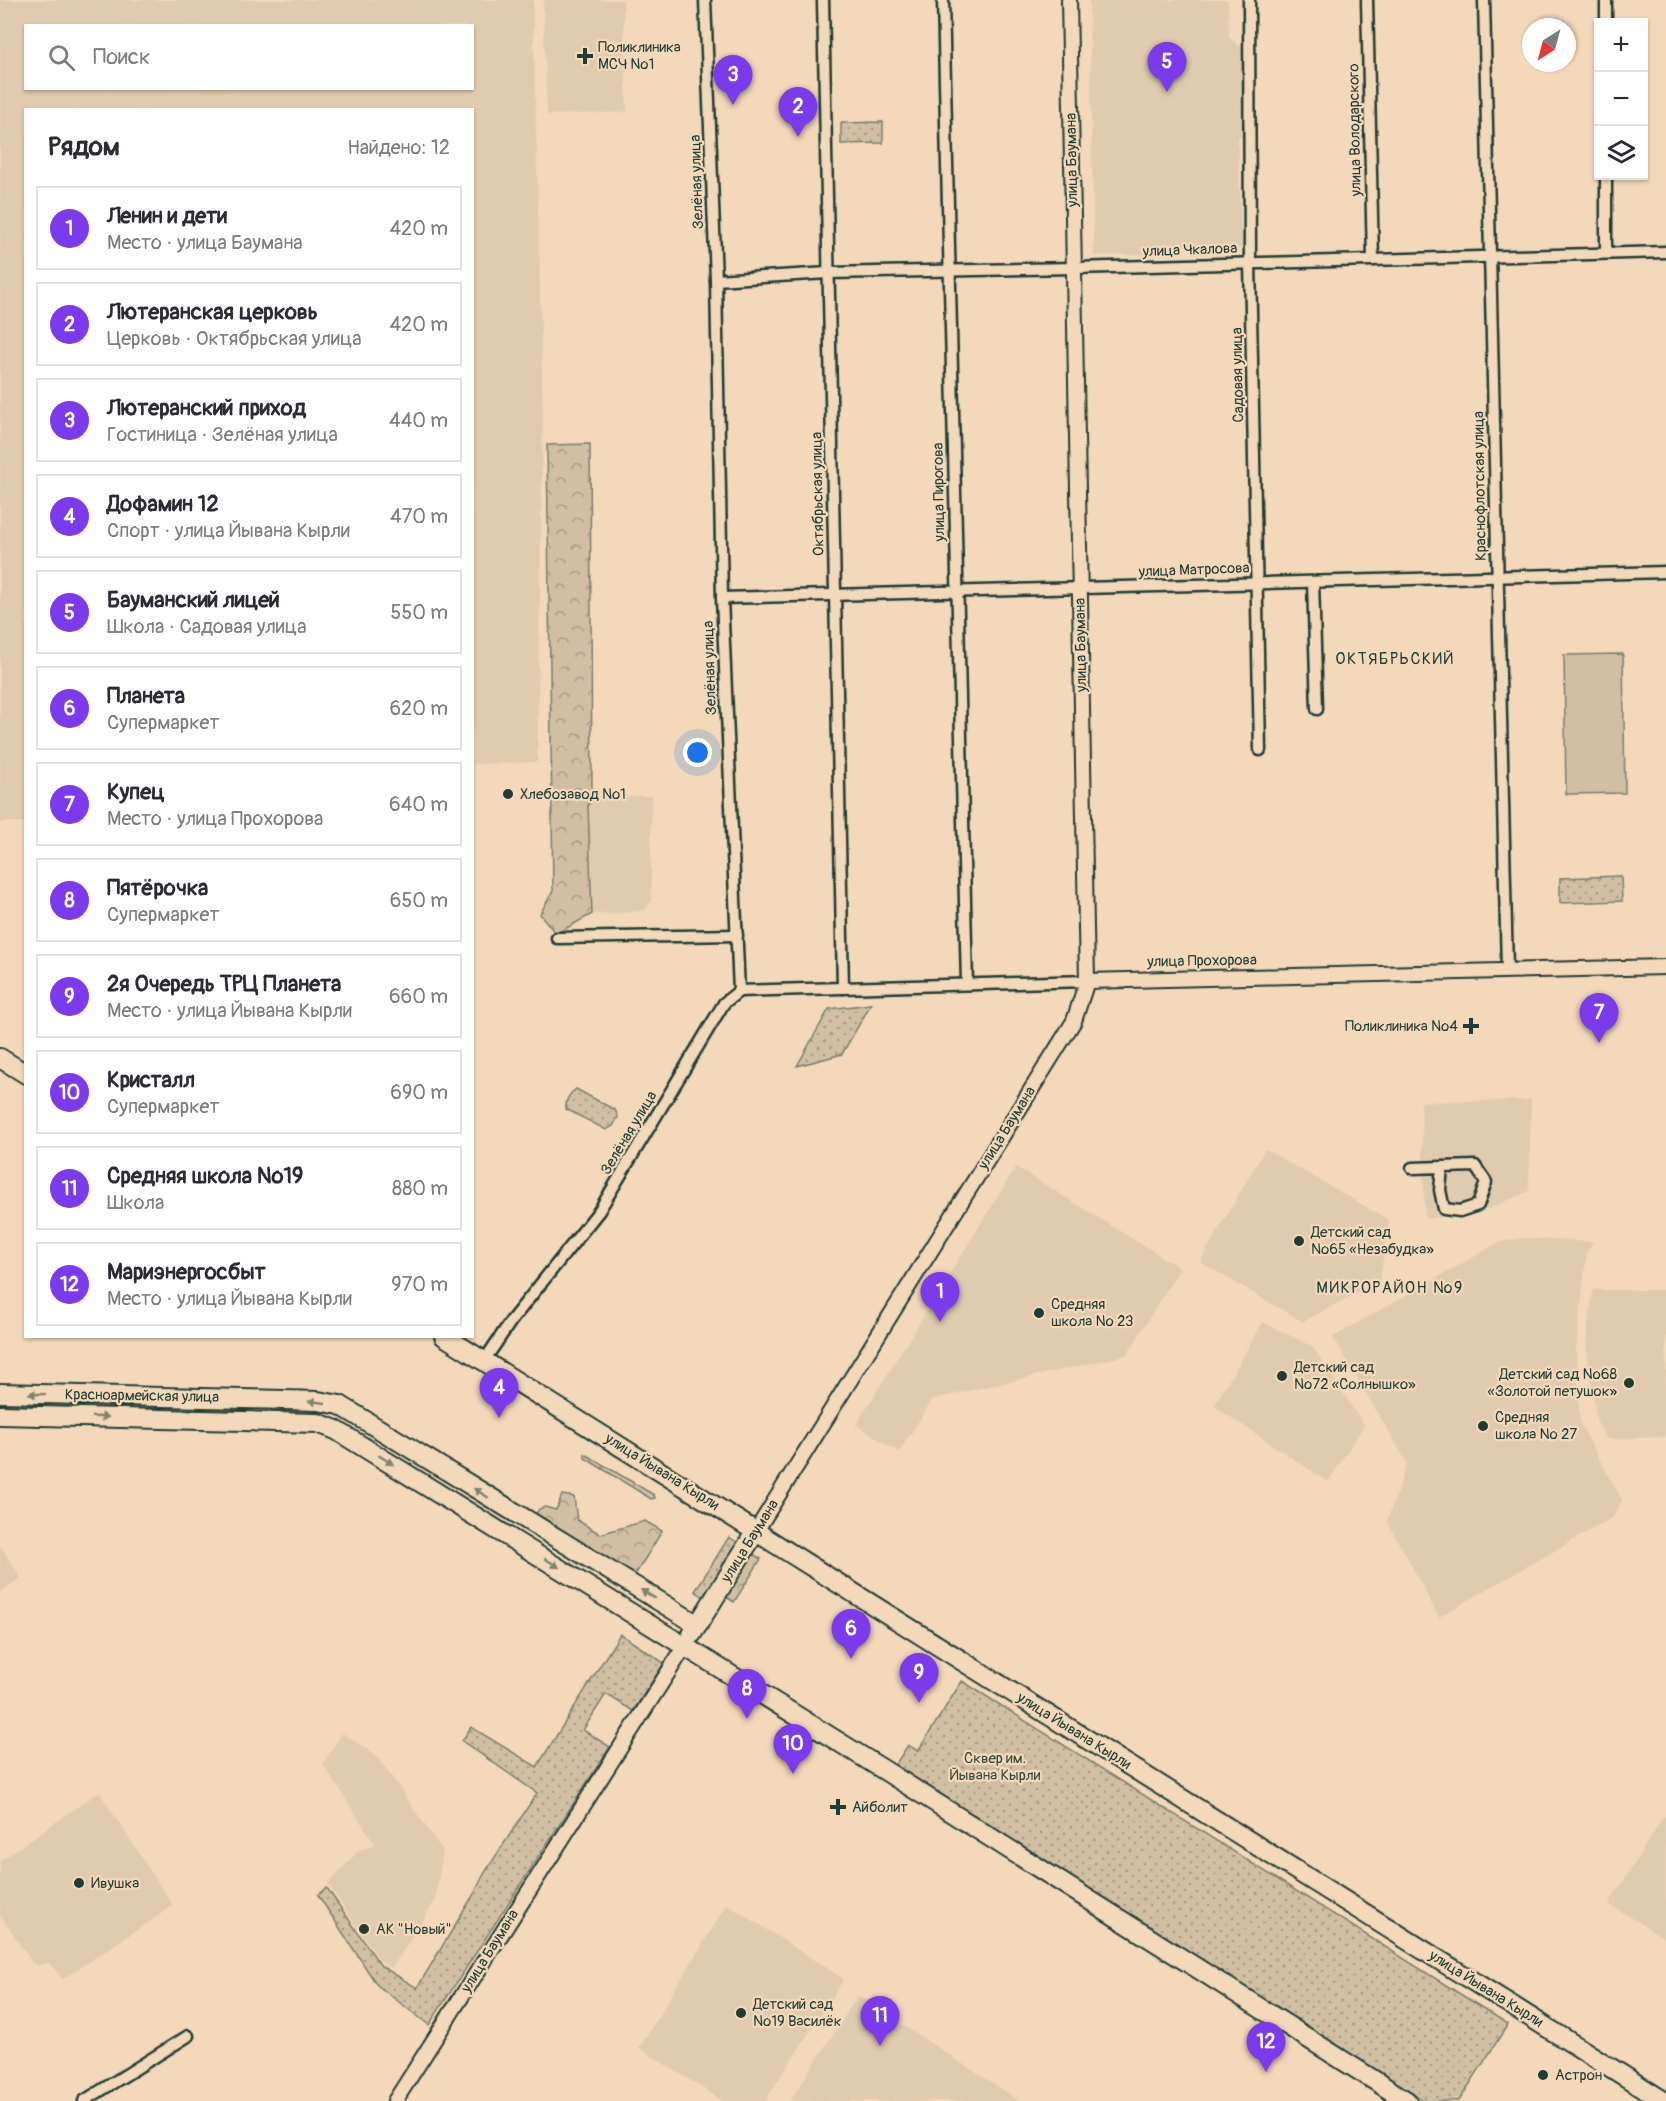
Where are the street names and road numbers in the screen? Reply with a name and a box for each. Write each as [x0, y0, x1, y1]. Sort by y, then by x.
street label: улица Володарского [1344, 63, 1366, 198]
street label: улица Баумана [1062, 113, 1082, 208]
street label: Зелёная улица [686, 134, 708, 230]
street label: улица Чкалова [1141, 239, 1238, 261]
street label: Садовая улица [1228, 327, 1248, 423]
street label: Краснофлотская улица [1469, 411, 1491, 561]
street label: Октябрьская улица [807, 432, 829, 556]
street label: улица Пирогова [929, 442, 949, 543]
street label: улица Матросова [1137, 559, 1250, 581]
street label: улица Баумана [1071, 598, 1091, 693]
street label: Зелёная улица [699, 620, 721, 716]
street label: улица Прохорова [1146, 951, 1257, 971]
street label: улица Баумана [973, 1083, 1040, 1174]
street label: Зелёная улица [597, 1088, 661, 1178]
street label: Красноармейская улица [65, 1385, 219, 1407]
street label: улица Йывана Кырли [600, 1429, 723, 1515]
street label: улица Баумана [716, 1496, 783, 1587]
street label: улица Йывана Кырли [1012, 1688, 1135, 1774]
street label: улица Баумана [456, 1906, 523, 1997]
street label: улица Йывана Кырли [1424, 1946, 1547, 2032]

